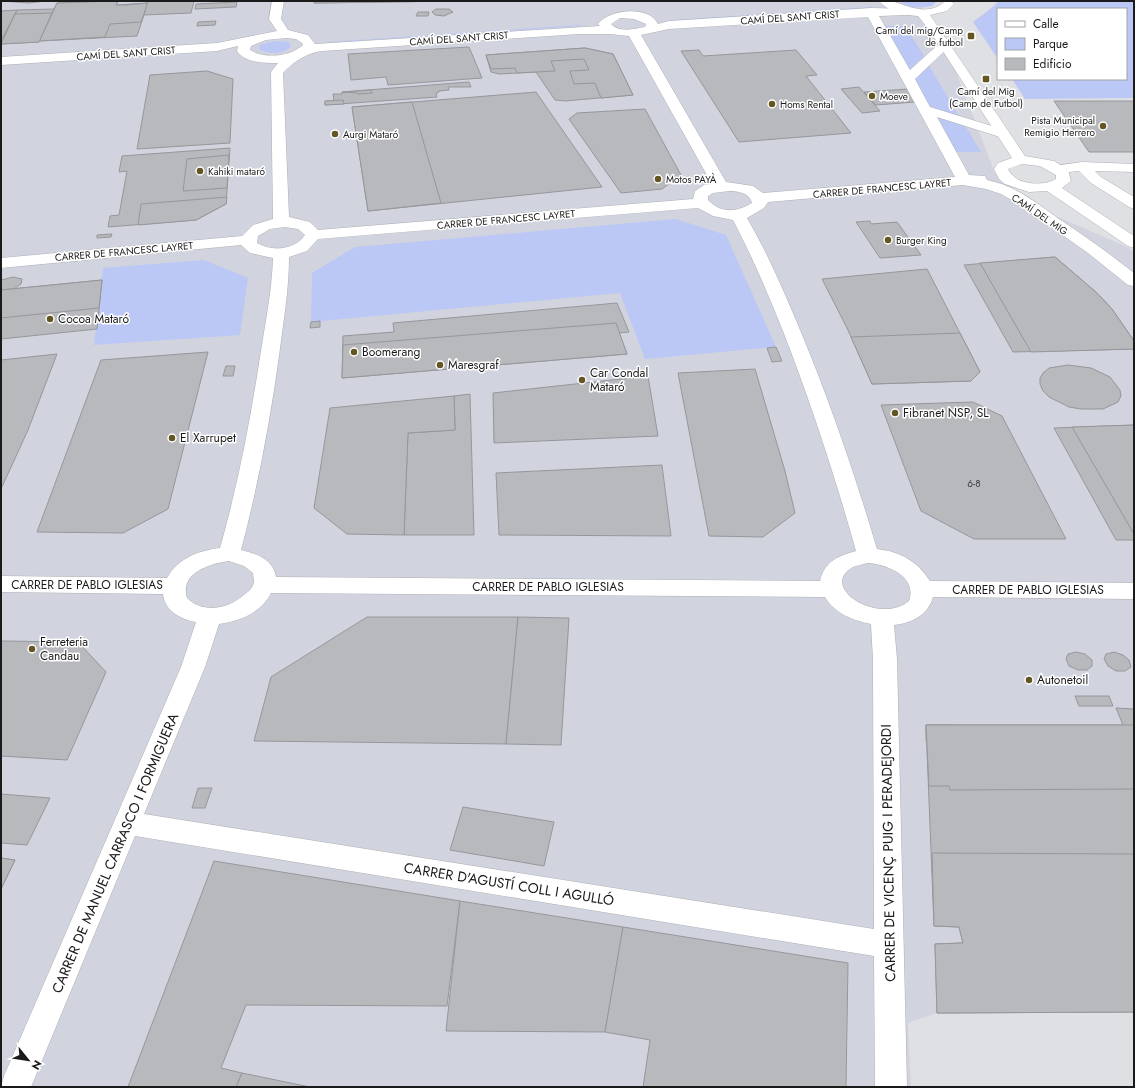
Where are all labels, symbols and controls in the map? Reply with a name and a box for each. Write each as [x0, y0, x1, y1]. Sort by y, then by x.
street label: CAMÍ DEL SANT CRIST [740, 7, 840, 28]
legend [997, 8, 1127, 80]
text: Calle [1033, 15, 1059, 33]
place label: Camí del mig/Camp de futbol [876, 23, 963, 50]
street label: CAMÍ DEL SANT CRIST [409, 28, 509, 49]
marker: Camí del mig/Camp de futbol [966, 31, 976, 41]
text: Parque [1033, 35, 1068, 53]
street label: CAMÍ DEL SANT CRIST [76, 43, 176, 64]
text: Edificio [1033, 55, 1072, 73]
marker: Camí del Mig (Camp de Futbol) [981, 74, 991, 84]
place label: Camí del Mig (Camp de Futbol) [949, 84, 1023, 111]
place label: Moeve [880, 89, 908, 104]
marker: Moeve [867, 91, 877, 101]
place label: Homs Rental [780, 97, 833, 112]
marker: Homs Rental [767, 99, 777, 109]
place label: Pista Municipal Remigio Herrero [1024, 113, 1096, 140]
marker: Pista Municipal Remigio Herrero [1098, 121, 1108, 131]
place label: Aurgi Mataró [343, 127, 399, 142]
marker: Aurgi Mataró [330, 129, 340, 139]
place label: Kahiki mataró [208, 164, 265, 179]
marker: Kahiki mataró [195, 166, 205, 176]
place label: Motos PAYÀ [666, 172, 717, 187]
marker: Motos PAYÀ [653, 174, 663, 184]
street label: CARRER DE FRANCESC LAYRET [812, 175, 952, 202]
street label: CAMÍ DEL MIG [1009, 190, 1071, 239]
street label: CARRER DE FRANCESC LAYRET [436, 206, 576, 233]
place label: Burger King [896, 233, 947, 248]
marker: Burger King [883, 235, 893, 245]
street label: CARRER DE FRANCESC LAYRET [54, 238, 194, 265]
place label: Cocoa Mataró [58, 310, 130, 328]
marker: Cocoa Mataró [45, 314, 55, 324]
place label: Boomerang [362, 343, 420, 361]
marker: Boomerang [349, 347, 359, 357]
place label: Maresgraf [448, 356, 499, 374]
marker: Maresgraf [435, 360, 445, 370]
place label: Car Condal Mataró [590, 364, 648, 396]
marker: Car Condal Mataró [577, 375, 587, 385]
place label: Fibranet NSP, SL [903, 404, 989, 422]
marker: Fibranet NSP, SL [890, 408, 900, 418]
place label: El Xarrupet [180, 429, 236, 447]
marker: El Xarrupet [167, 433, 177, 443]
house number: 6-8 [967, 476, 981, 491]
street label: CARRER DE PABLO IGLESIAS [11, 576, 163, 594]
street label: CARRER DE PABLO IGLESIAS [472, 578, 624, 596]
street label: CARRER DE PABLO IGLESIAS [952, 581, 1104, 599]
place label: Ferreteria Candau [40, 633, 88, 665]
marker: Ferreteria Candau [27, 644, 37, 654]
place label: Autonetoil [1037, 671, 1088, 689]
marker: Autonetoil [1024, 675, 1034, 685]
street label: CARRER DE MANUEL CARRASCO I FORMIGUERA [47, 709, 184, 996]
street label: CARRER DE VICENÇ PUIG I PERADEJORDI [876, 724, 900, 982]
street label: CARRER D'AGUSTÍ COLL I AGULLÓ [403, 858, 615, 910]
north arrow [8, 1040, 48, 1080]
text: N [28, 1057, 46, 1073]

